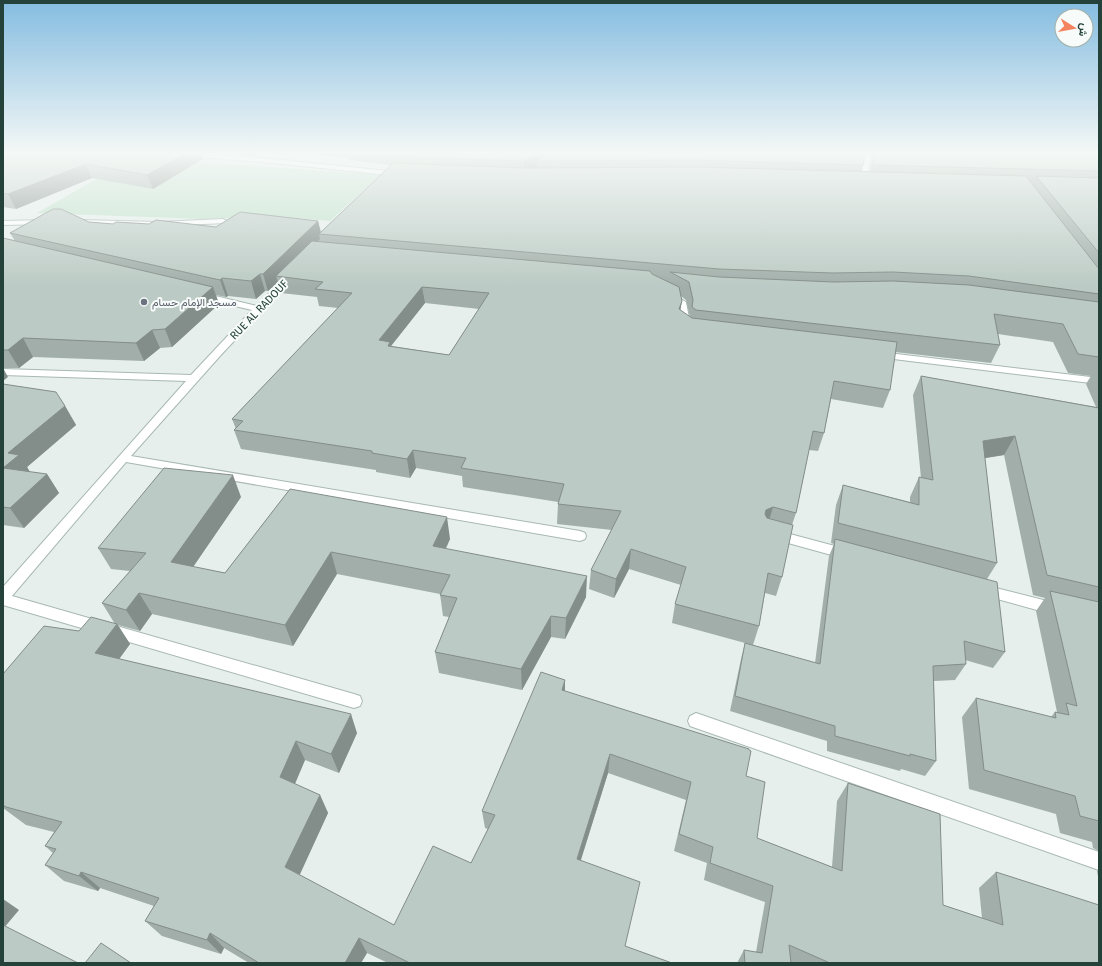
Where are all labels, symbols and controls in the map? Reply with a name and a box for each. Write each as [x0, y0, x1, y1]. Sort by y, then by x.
north arrow [1054, 8, 1094, 48]
text: ش [1076, 22, 1091, 38]
street label: RUE AL RADOUF [227, 277, 291, 342]
place label: مسجد الإمام حسام [152, 296, 237, 310]
marker: مسجد الإمام حسام [139, 297, 149, 307]

